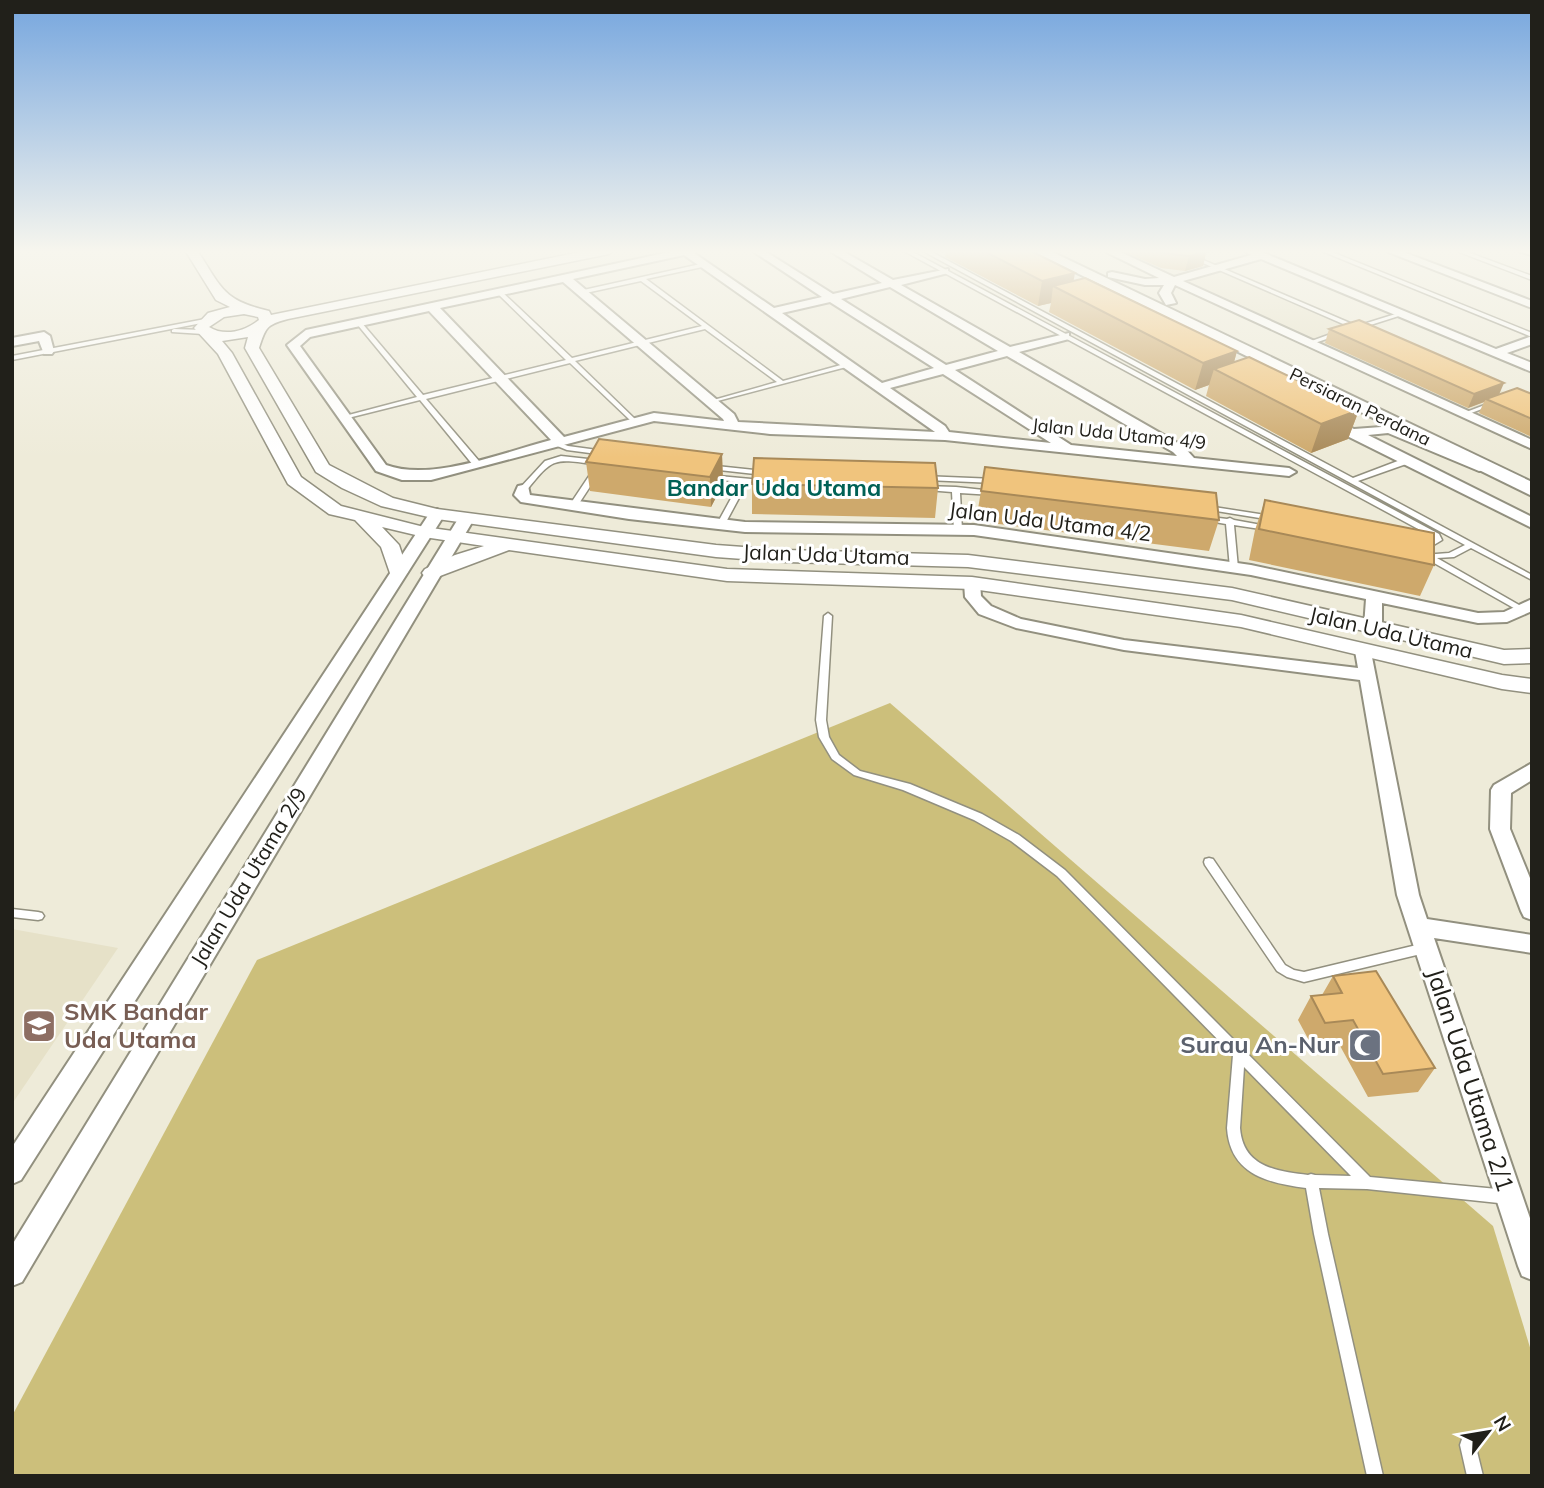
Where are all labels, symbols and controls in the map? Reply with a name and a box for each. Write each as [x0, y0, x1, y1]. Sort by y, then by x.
street label: Persiaran Perdana [1286, 362, 1435, 451]
street label: Jalan Uda Utama 4/9 [1031, 413, 1207, 454]
district label: Bandar Uda Utama [667, 473, 881, 502]
street label: Jalan Uda Utama 4/2 [947, 496, 1153, 546]
street label: Jalan Uda Utama [742, 538, 910, 570]
street label: Jalan Uda Utama [1307, 601, 1476, 664]
street label: Jalan Uda Utama 2/9 [184, 782, 312, 971]
street label: Jalan Uda Utama 2/1 [1421, 964, 1521, 1195]
place label: SMK Bandar Uda Utama [64, 996, 209, 1054]
school or university icon: SMK Bandar Uda Utama [20, 1007, 58, 1045]
mosque icon: Surau An-Nur [1346, 1026, 1384, 1064]
place label: Surau An-Nur [1180, 1029, 1341, 1059]
north arrow [1453, 1397, 1523, 1467]
text: N [1489, 1411, 1517, 1436]

